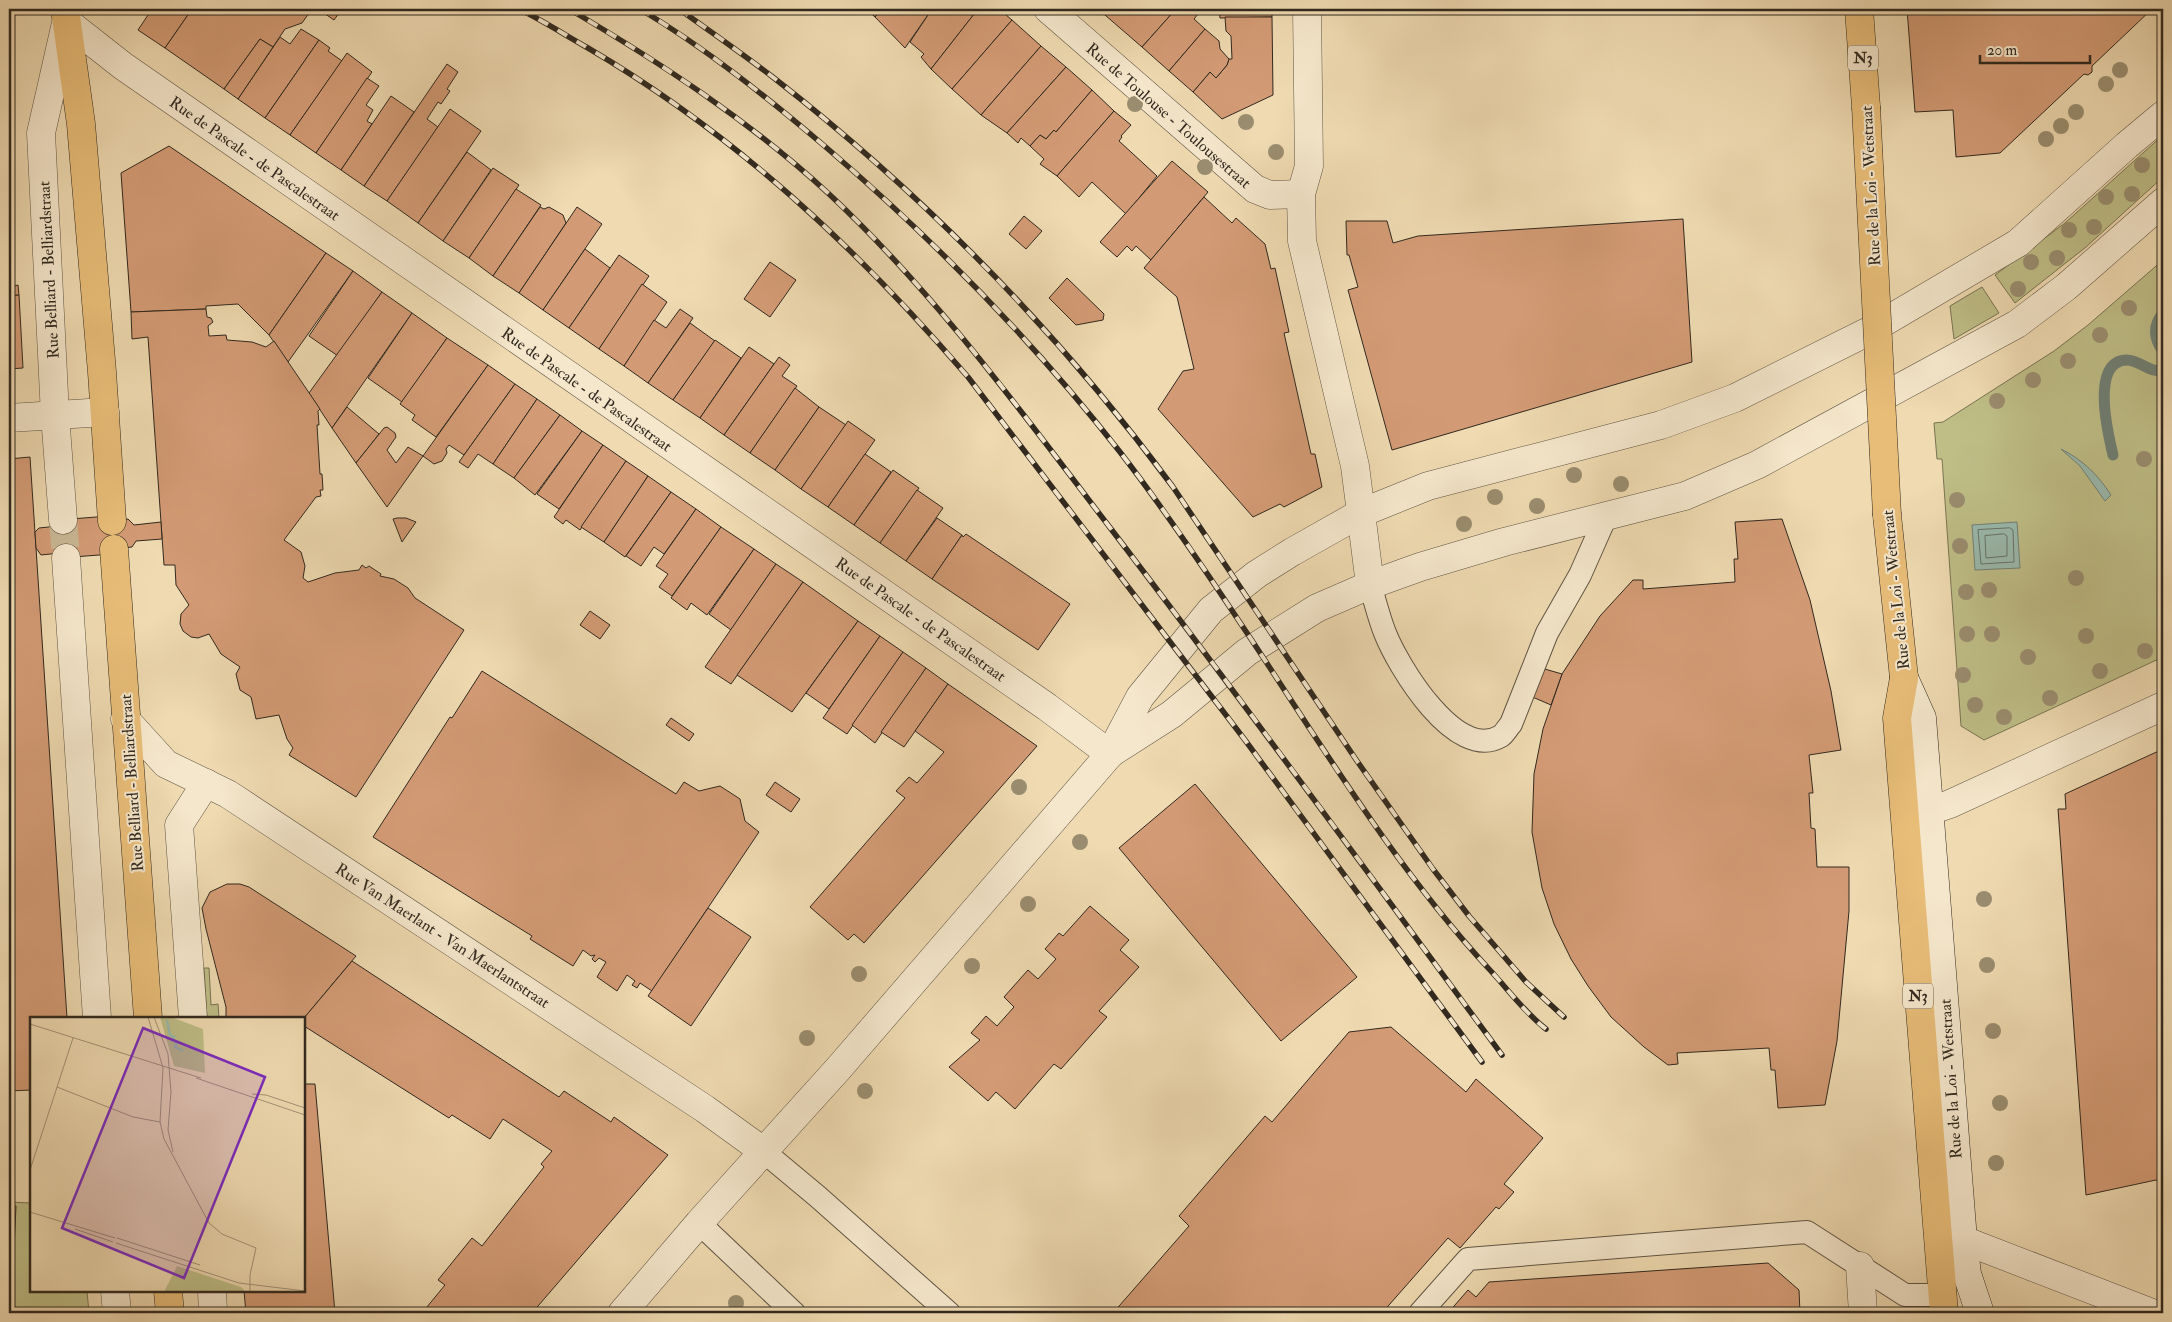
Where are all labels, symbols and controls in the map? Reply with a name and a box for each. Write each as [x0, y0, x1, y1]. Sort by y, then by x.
scale bar [1980, 32, 2090, 64]
street label: Rue de Toulouse - Toulousestraat [1082, 39, 1255, 193]
text: 20 m [1987, 41, 2017, 60]
road number: N3 [1848, 46, 1878, 70]
street label: Rue de Pascale - de Pascalestraat [165, 92, 344, 225]
street label: Rue de la Loi - Wetstraat [1857, 105, 1885, 267]
street label: Rue Belliard - Belliardstraat [34, 181, 64, 359]
street label: Rue de Pascale - de Pascalestraat [497, 323, 676, 456]
street label: Rue de la Loi - Wetstraat [1878, 509, 1914, 671]
street label: Rue de Pascale - de Pascalestraat [831, 553, 1010, 686]
street label: Rue Belliard - Belliardstraat [116, 693, 148, 872]
street label: Rue Van Maerlant - Van Maerlantstraat [332, 859, 553, 1013]
road number: N3 [1903, 984, 1933, 1008]
street label: Rue de la Loi - Wetstraat [1935, 998, 1967, 1160]
inset map [30, 1017, 305, 1292]

